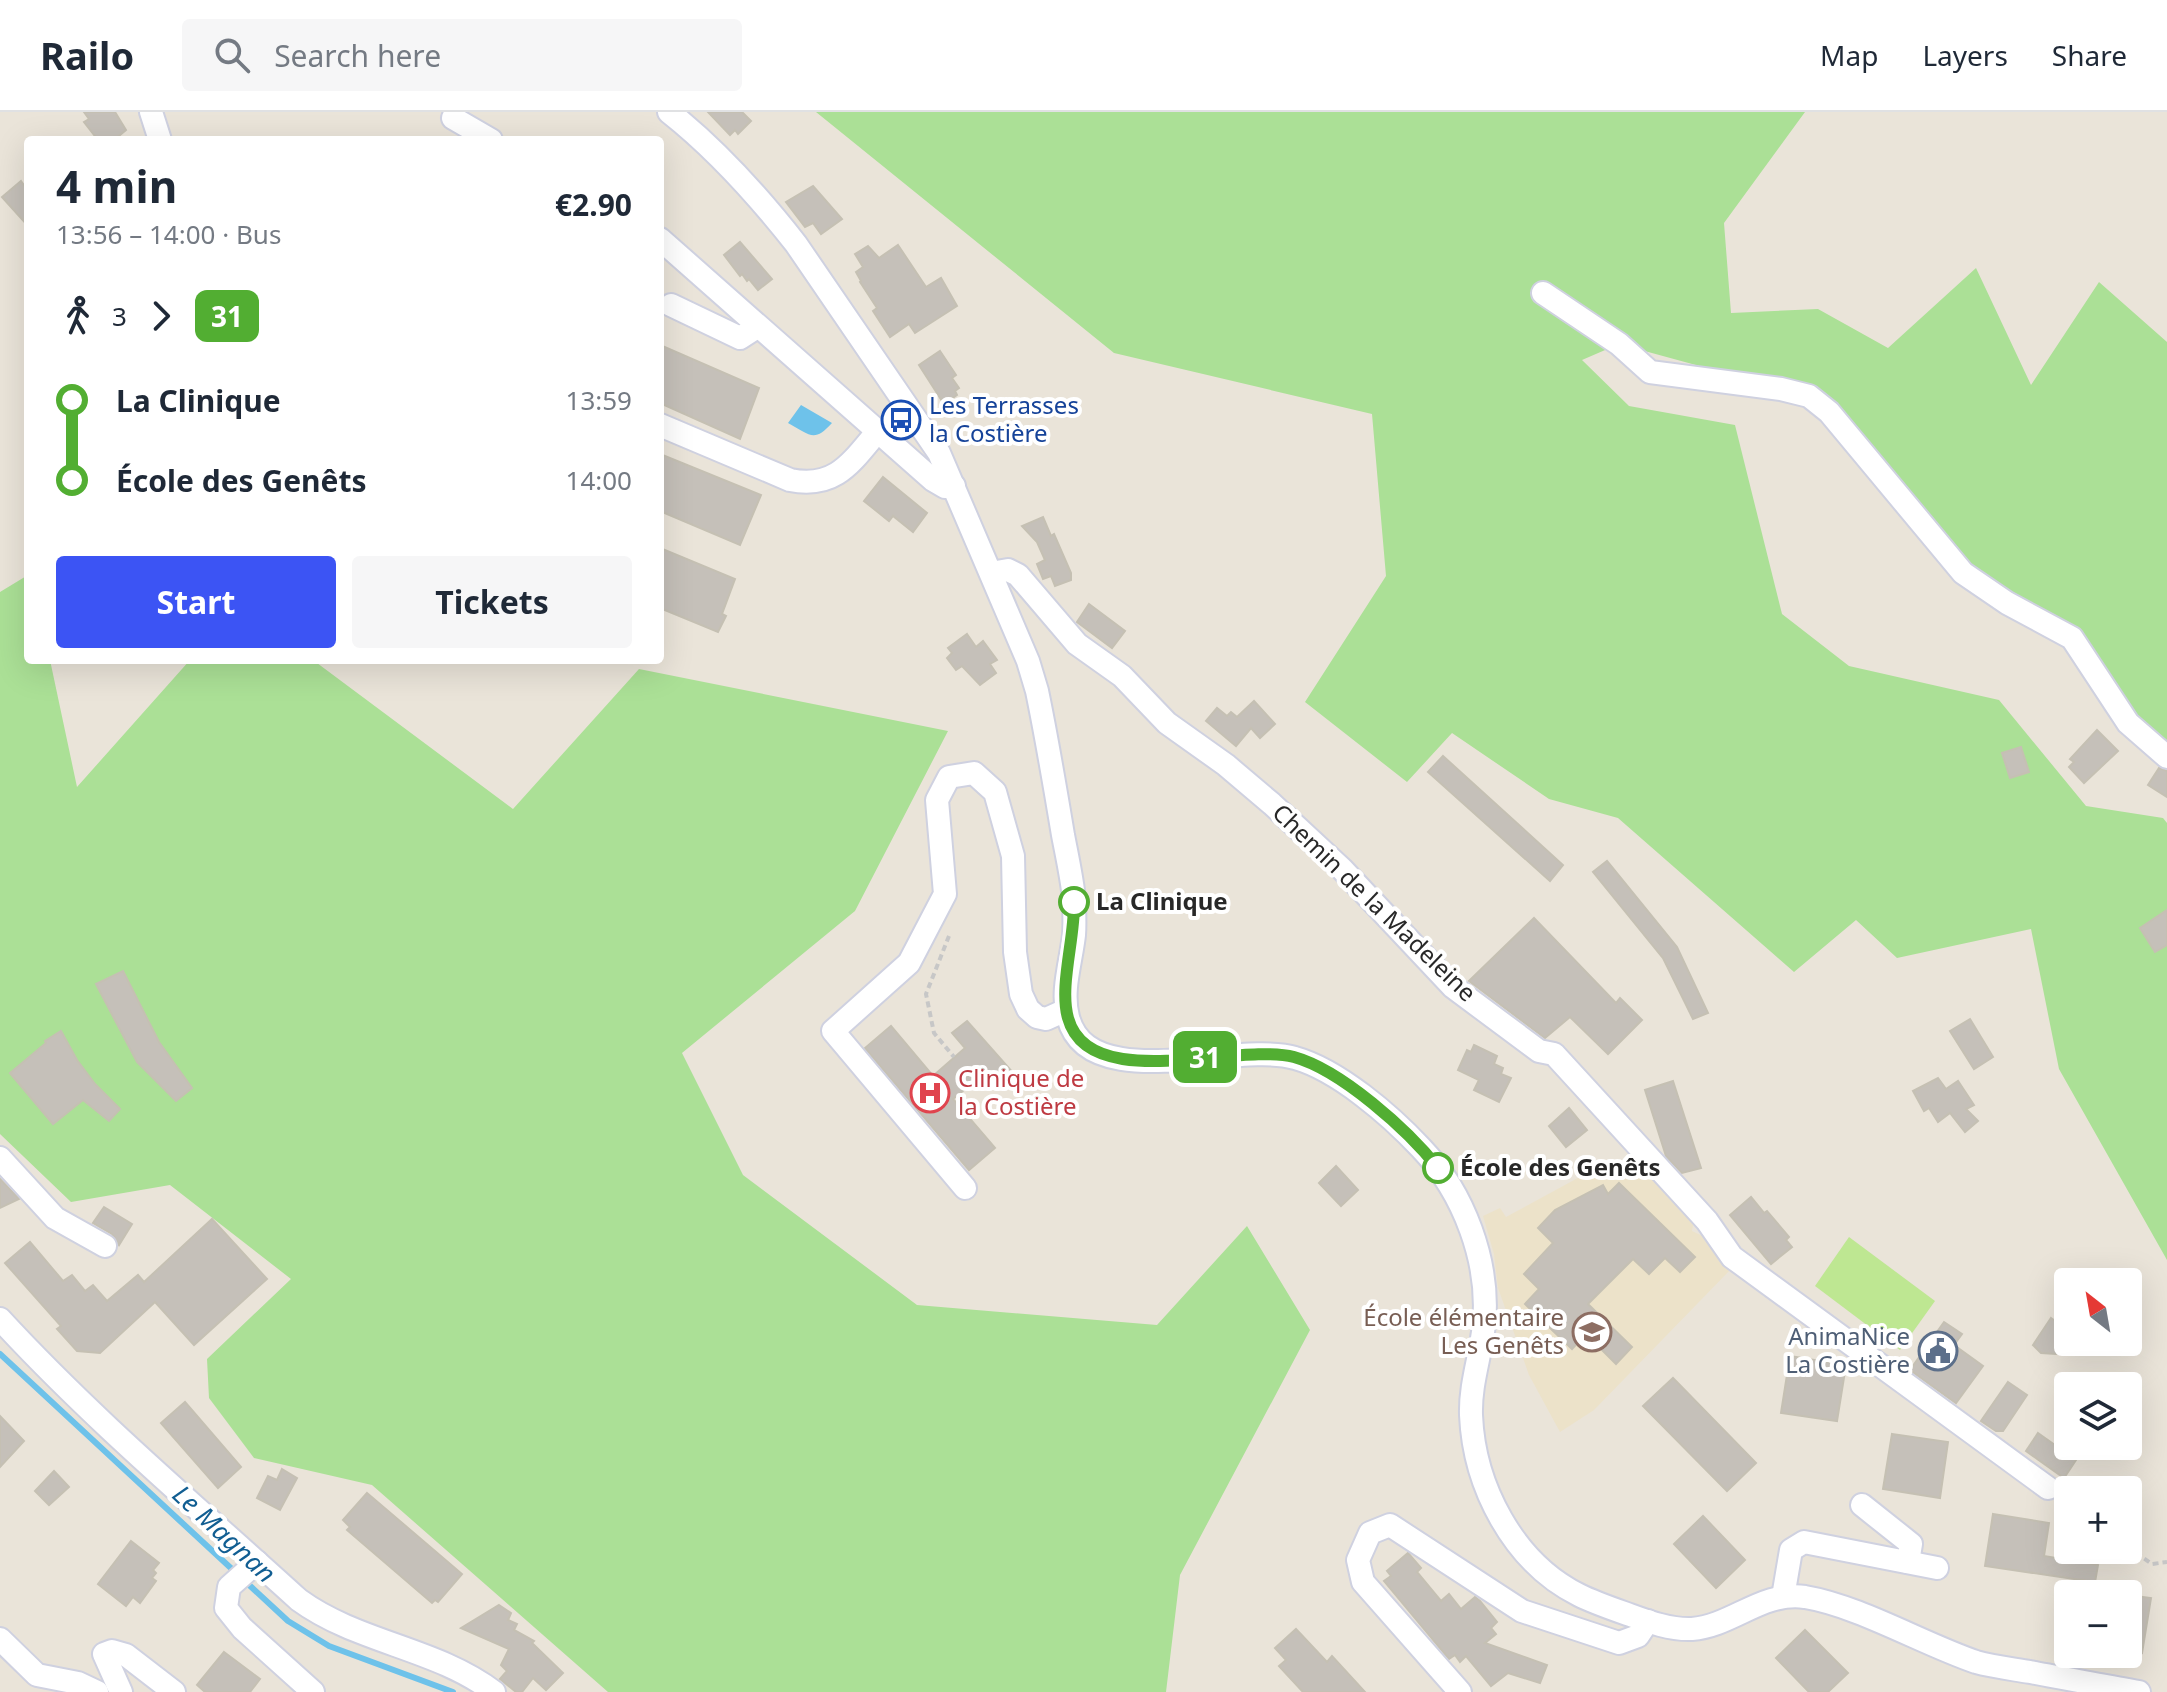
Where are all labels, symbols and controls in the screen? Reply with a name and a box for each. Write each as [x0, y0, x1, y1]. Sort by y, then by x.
search box [182, 19, 742, 91]
text: Railo [40, 29, 134, 81]
icon: search [210, 33, 254, 77]
text: Search here [274, 35, 441, 76]
text: Map [1820, 36, 1878, 74]
text: Layers [1922, 36, 2008, 74]
text: Share [2052, 36, 2127, 74]
text: 4 min [56, 156, 177, 216]
text: €2.90 [555, 184, 632, 225]
text: 13:56 – 14:00 · Bus [56, 216, 281, 252]
icon: walk [56, 294, 100, 338]
icon: forward [139, 294, 183, 338]
text: 31 [211, 297, 243, 335]
text: 3 [112, 298, 127, 334]
text: La Clinique [116, 380, 281, 421]
text: 13:59 [566, 382, 632, 418]
place label: Les Terrasses la Costière [929, 388, 1079, 449]
bus stop icon: Les Terrasses la Costière [880, 399, 922, 441]
text: École des Genêts [116, 460, 367, 501]
text: 14:00 [566, 462, 632, 498]
button: Start [56, 556, 336, 648]
button: Tickets [352, 556, 632, 648]
street label: Chemin de la Madeleine [1266, 796, 1484, 1008]
place label: La Clinique [1096, 884, 1228, 917]
marker: La Clinique [1059, 887, 1089, 917]
line badge: 31 [1169, 1031, 1241, 1083]
text: 31 [1189, 1038, 1221, 1076]
place label: Clinique de la Costière [958, 1061, 1084, 1122]
hospital icon: Clinique de la Costière [909, 1072, 951, 1114]
place label: École des Genêts [1460, 1150, 1660, 1183]
marker: École des Genêts [1423, 1153, 1453, 1183]
north arrow [2054, 1268, 2142, 1356]
map controls [2054, 1268, 2142, 1668]
place label: École élémentaire Les Genêts [1363, 1300, 1564, 1361]
school or university icon: École élémentaire Les Genêts [1571, 1311, 1613, 1353]
place label: AnimaNice La Costière [1785, 1319, 1910, 1380]
public building icon: AnimaNice La Costière [1917, 1330, 1959, 1372]
button: layers [2054, 1372, 2142, 1460]
water label: Le Magnan [165, 1476, 284, 1590]
button: + [2054, 1476, 2142, 1564]
button: − [2054, 1580, 2142, 1668]

